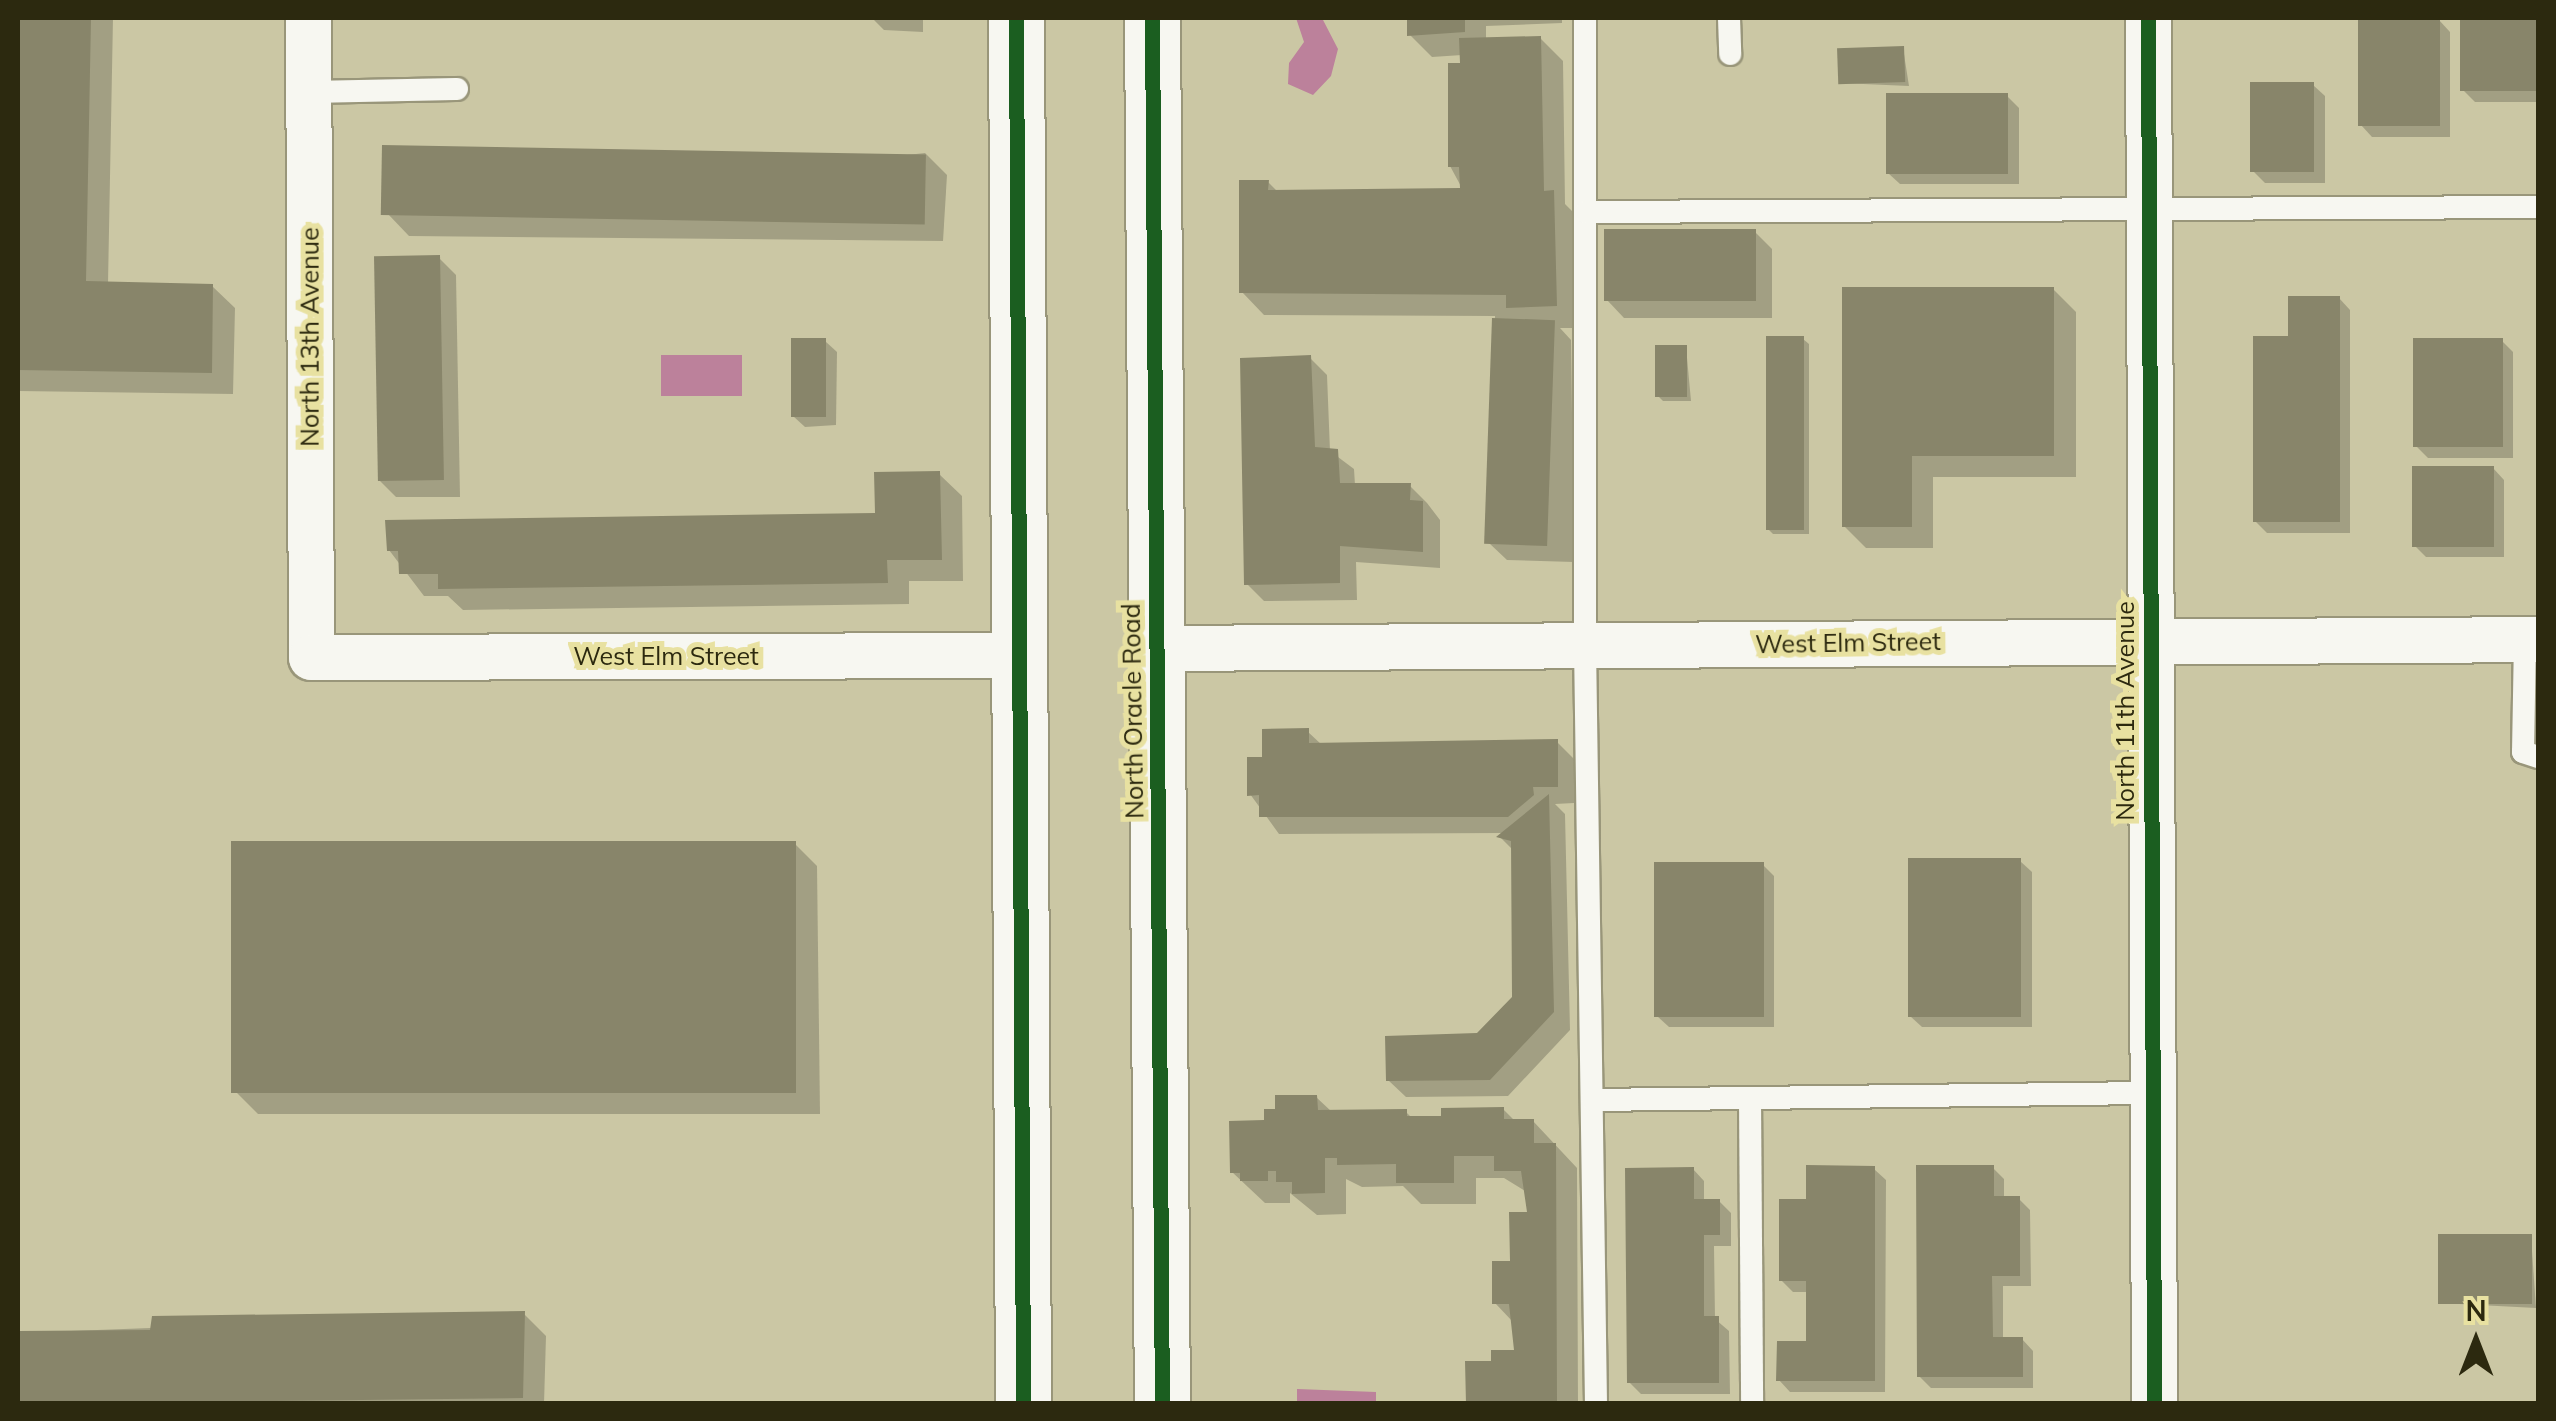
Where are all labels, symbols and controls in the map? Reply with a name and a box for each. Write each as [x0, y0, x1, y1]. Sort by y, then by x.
street label: North 13th Avenue [295, 227, 325, 447]
street label: North 11th Avenue [2110, 601, 2140, 821]
street label: North Oracle Road [1116, 603, 1150, 819]
street label: West Elm Street [1755, 626, 1941, 660]
street label: West Elm Street [573, 641, 759, 671]
north arrow [2426, 1291, 2526, 1391]
text: N [2465, 1293, 2487, 1328]

